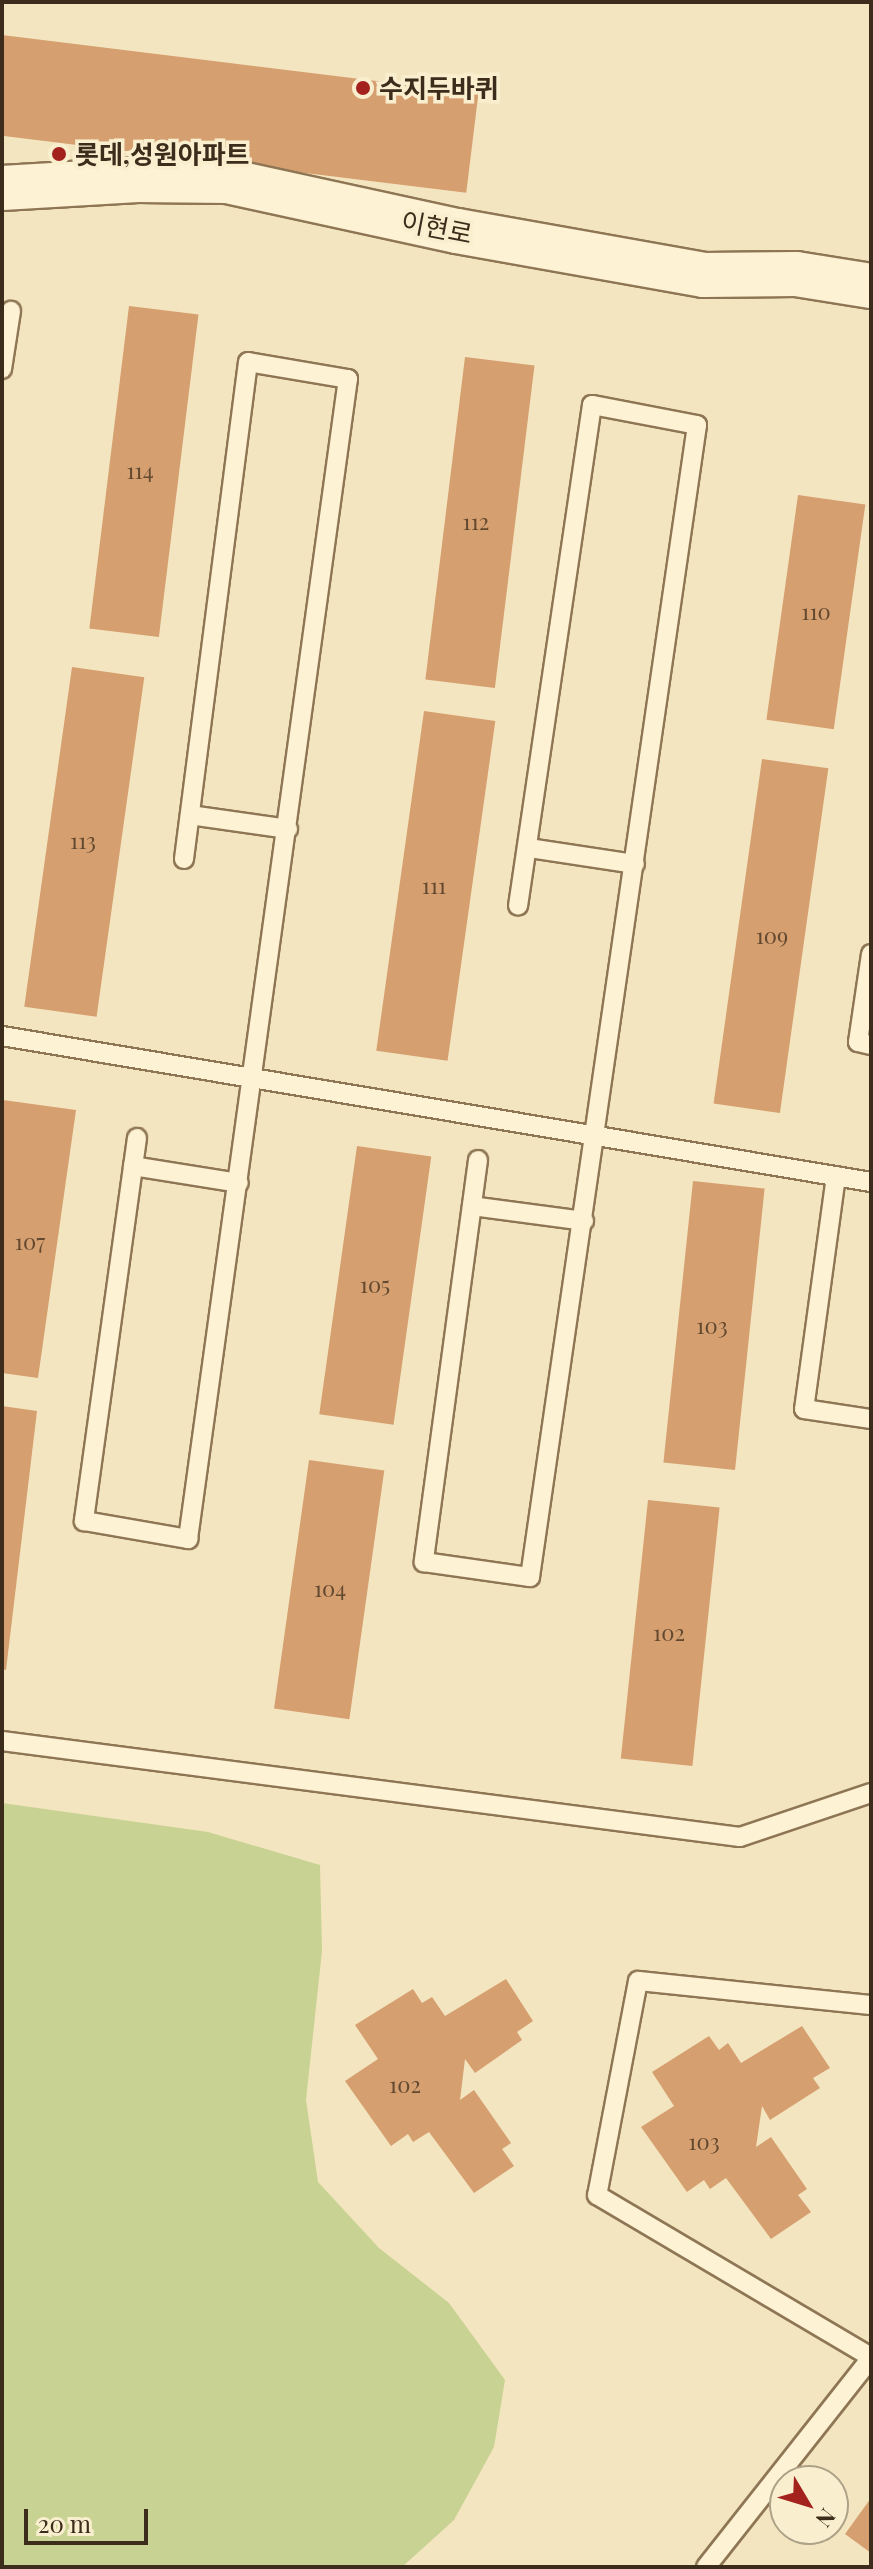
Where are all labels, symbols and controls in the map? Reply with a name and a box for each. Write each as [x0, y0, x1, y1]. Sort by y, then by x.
place label: 수지두바퀴 [379, 72, 499, 104]
marker: 수지두바퀴 [354, 79, 372, 97]
place label: 롯데,성원아파트 [75, 138, 249, 170]
marker: 롯데,성원아파트 [50, 145, 68, 163]
street label: 이현로 [399, 205, 475, 249]
house number: 114 [126, 458, 154, 484]
house number: 112 [463, 509, 489, 535]
house number: 110 [801, 599, 831, 625]
house number: 113 [70, 828, 96, 854]
house number: 111 [422, 873, 446, 899]
house number: 109 [756, 923, 788, 949]
house number: 107 [15, 1229, 45, 1255]
house number: 105 [360, 1272, 390, 1298]
house number: 103 [696, 1313, 728, 1339]
house number: 104 [314, 1576, 346, 1602]
house number: 102 [653, 1620, 685, 1646]
house number: 102 [389, 2072, 421, 2098]
house number: 103 [688, 2129, 720, 2155]
north arrow [769, 2465, 849, 2545]
scale bar [28, 2493, 152, 2543]
text: N [810, 2503, 843, 2534]
text: 20 m [38, 2507, 91, 2539]

